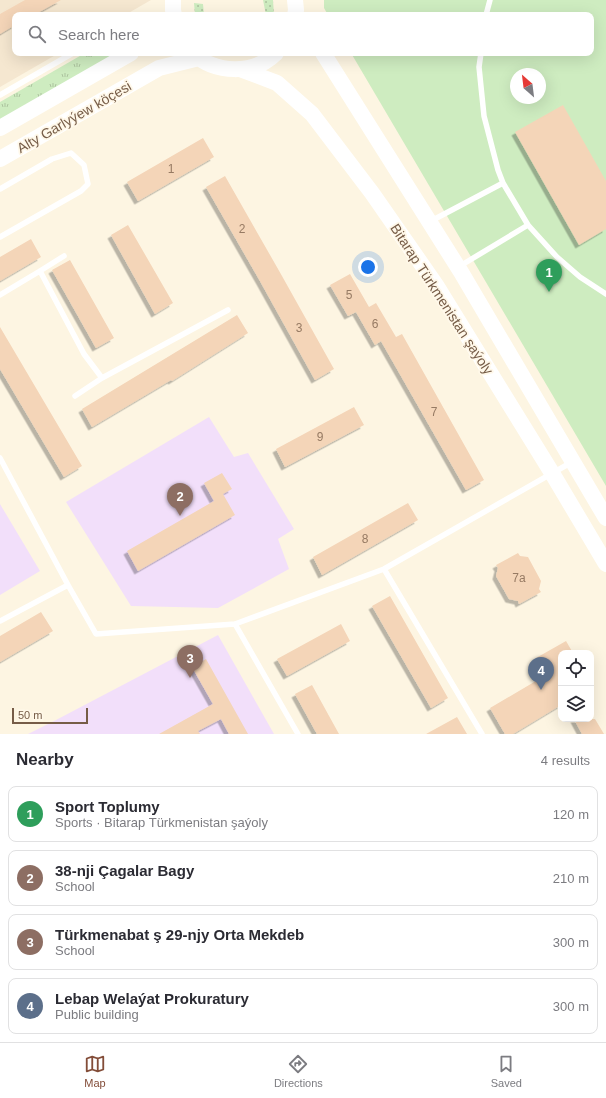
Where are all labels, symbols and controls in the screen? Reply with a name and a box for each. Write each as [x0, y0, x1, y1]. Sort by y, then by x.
search box [12, 12, 594, 56]
icon: search [26, 23, 48, 45]
text: Search here [58, 26, 140, 43]
north arrow [510, 68, 546, 104]
street label: Alty Garlyýew köçesi [14, 78, 134, 156]
house number: 1 [168, 162, 175, 176]
street label: Bitarap Türkmenistan şaýoly [387, 221, 497, 377]
house number: 2 [239, 222, 246, 236]
your location [358, 257, 378, 277]
pin: 1 [536, 259, 562, 292]
house number: 5 [346, 288, 353, 302]
house number: 6 [372, 317, 379, 331]
house number: 3 [296, 321, 303, 335]
house number: 7 [431, 405, 438, 419]
house number: 9 [317, 430, 324, 444]
pin: 2 [167, 483, 193, 516]
house number: 8 [362, 532, 369, 546]
house number: 7a [512, 571, 526, 585]
pin: 3 [177, 645, 203, 678]
map controls [558, 650, 594, 722]
button: locate [558, 650, 594, 686]
pin: 4 [528, 657, 554, 690]
button: layers [558, 686, 594, 722]
scale bar [12, 706, 88, 725]
text: 50 m [18, 709, 42, 721]
text: Nearby [16, 750, 74, 769]
text: 4 results [541, 753, 590, 768]
text: Sport Toplumy [55, 798, 160, 815]
text: 1 [26, 807, 34, 822]
text: 120 m [553, 807, 589, 822]
text: Sports · Bitarap Türkmenistan şaýoly [55, 815, 268, 830]
text: 38-nji Çagalar Bagy [55, 862, 194, 879]
text: 2 [26, 871, 34, 886]
text: 210 m [553, 871, 589, 886]
text: School [55, 879, 95, 894]
text: Türkmenabat ş 29-njy Orta Mekdeb [55, 926, 304, 943]
text: 3 [26, 935, 34, 950]
text: 300 m [553, 935, 589, 950]
text: School [55, 943, 95, 958]
text: Lebap Welaýat Prokuratury [55, 990, 249, 1007]
text: 4 [26, 999, 34, 1014]
text: 300 m [553, 999, 589, 1014]
text: Public building [55, 1007, 139, 1022]
tab: Map [84, 1053, 106, 1089]
tab: Directions [274, 1053, 323, 1089]
tab: Saved [491, 1053, 522, 1089]

